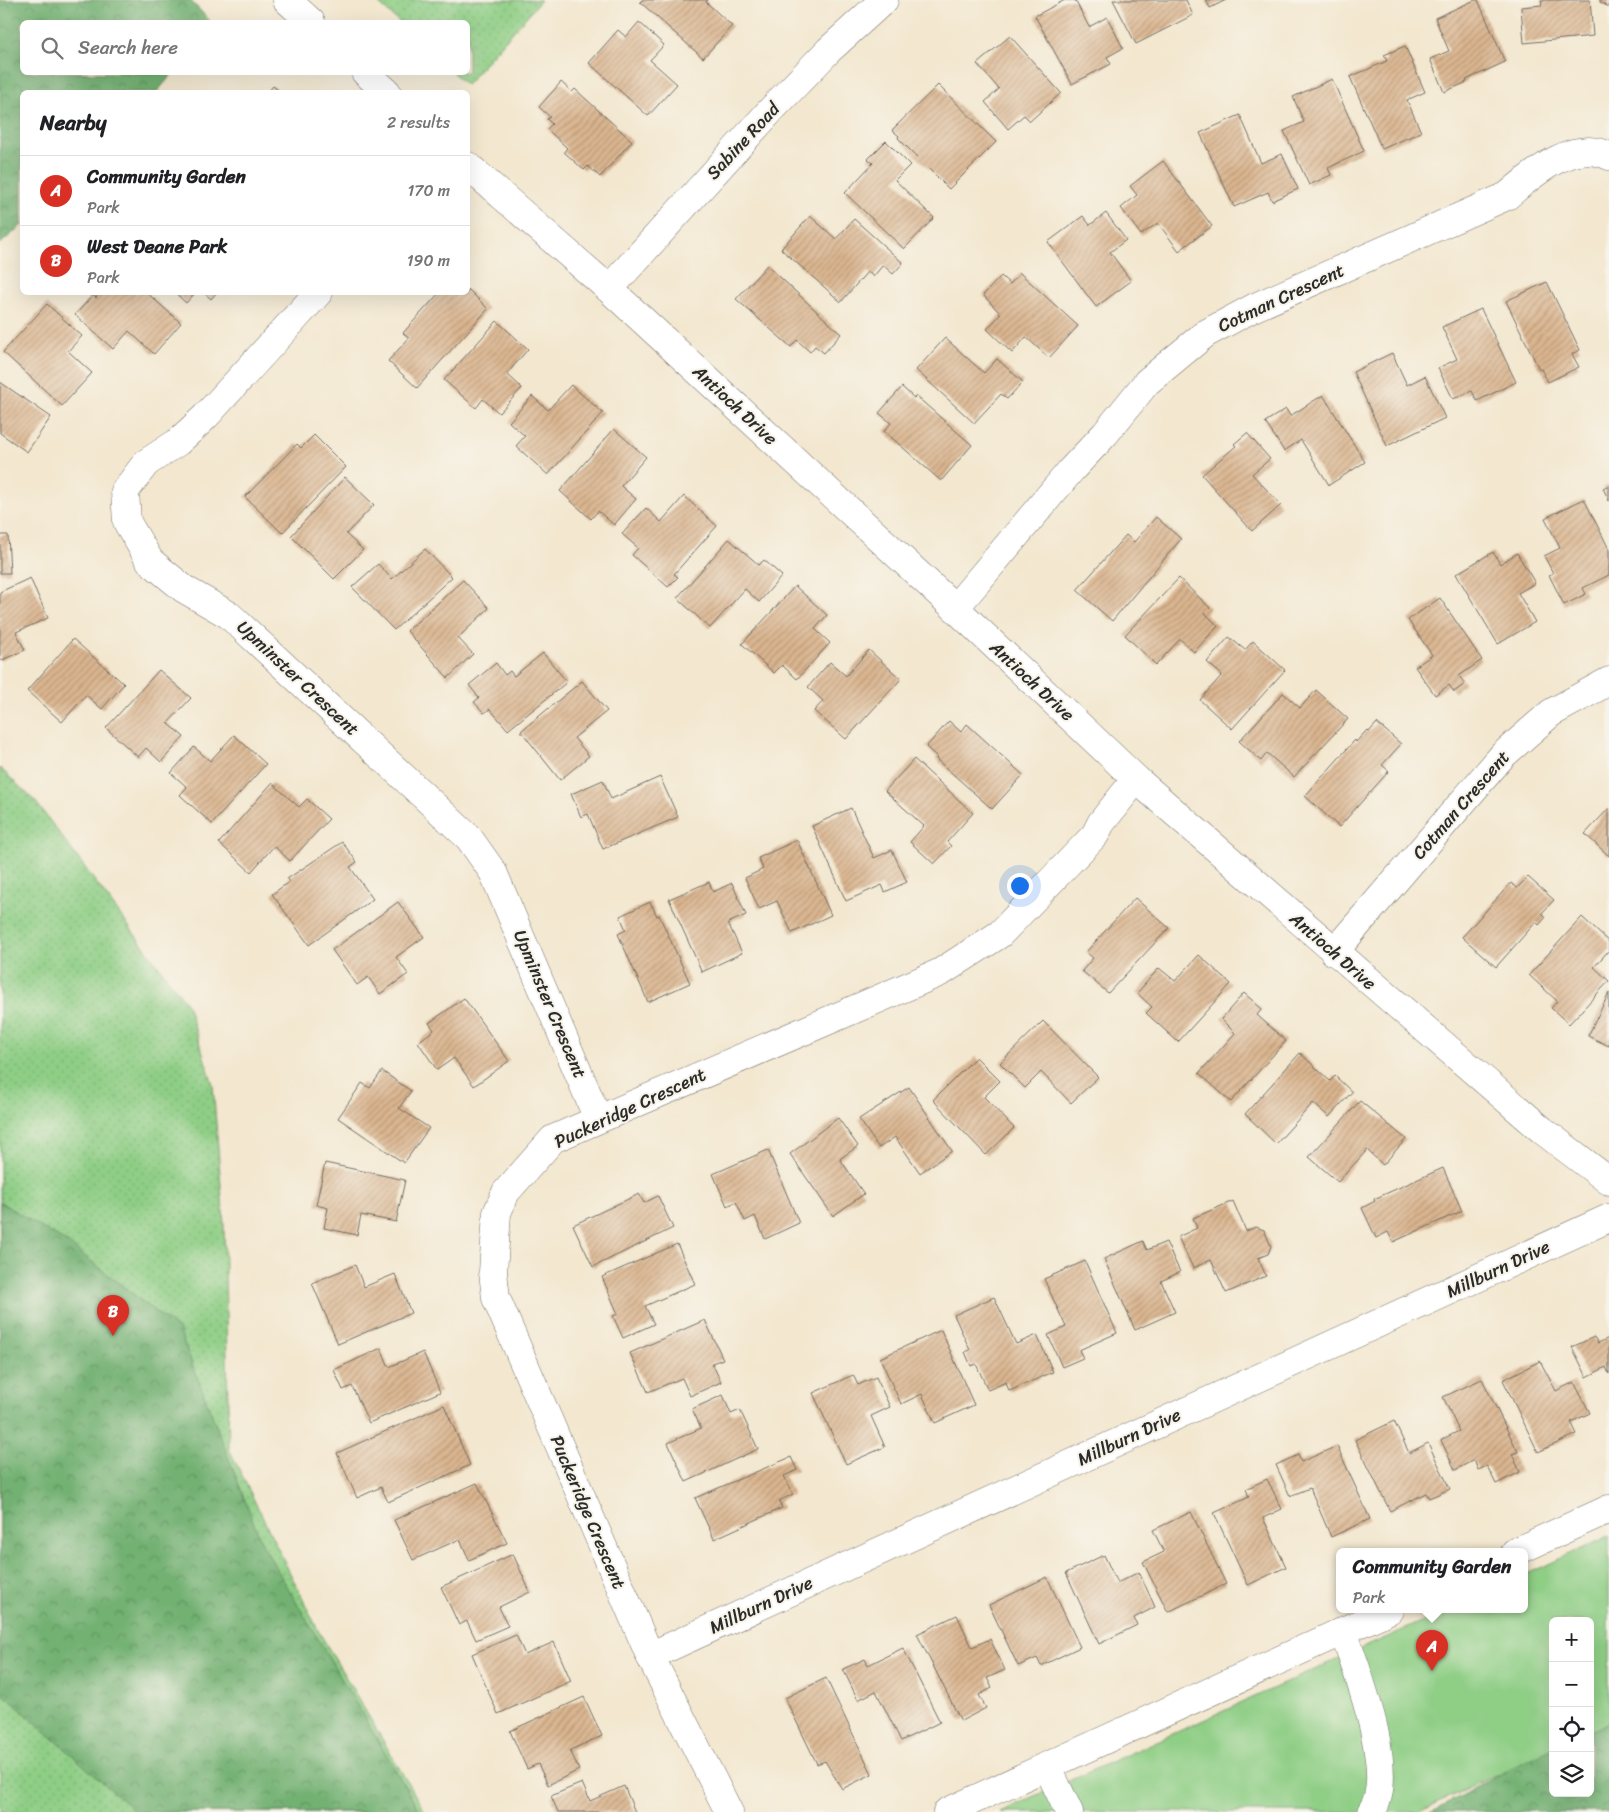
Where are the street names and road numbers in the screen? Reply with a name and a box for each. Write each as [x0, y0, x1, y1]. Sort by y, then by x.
street label: Sabine Road [698, 94, 789, 187]
street label: Cotman Crescent [1212, 255, 1350, 341]
street label: Antioch Drive [684, 356, 785, 453]
street label: Upminster Crescent [229, 612, 367, 744]
street label: Antioch Drive [981, 632, 1082, 729]
street label: Cotman Crescent [1404, 743, 1518, 867]
street label: Antioch Drive [1281, 903, 1384, 998]
street label: Upminster Crescent [504, 925, 596, 1083]
street label: Puckeridge Crescent [549, 1059, 711, 1157]
street label: Millburn Drive [1441, 1231, 1555, 1307]
street label: Millburn Drive [1072, 1399, 1186, 1475]
street label: Puckeridge Crescent [541, 1430, 635, 1594]
street label: Millburn Drive [704, 1567, 818, 1643]

